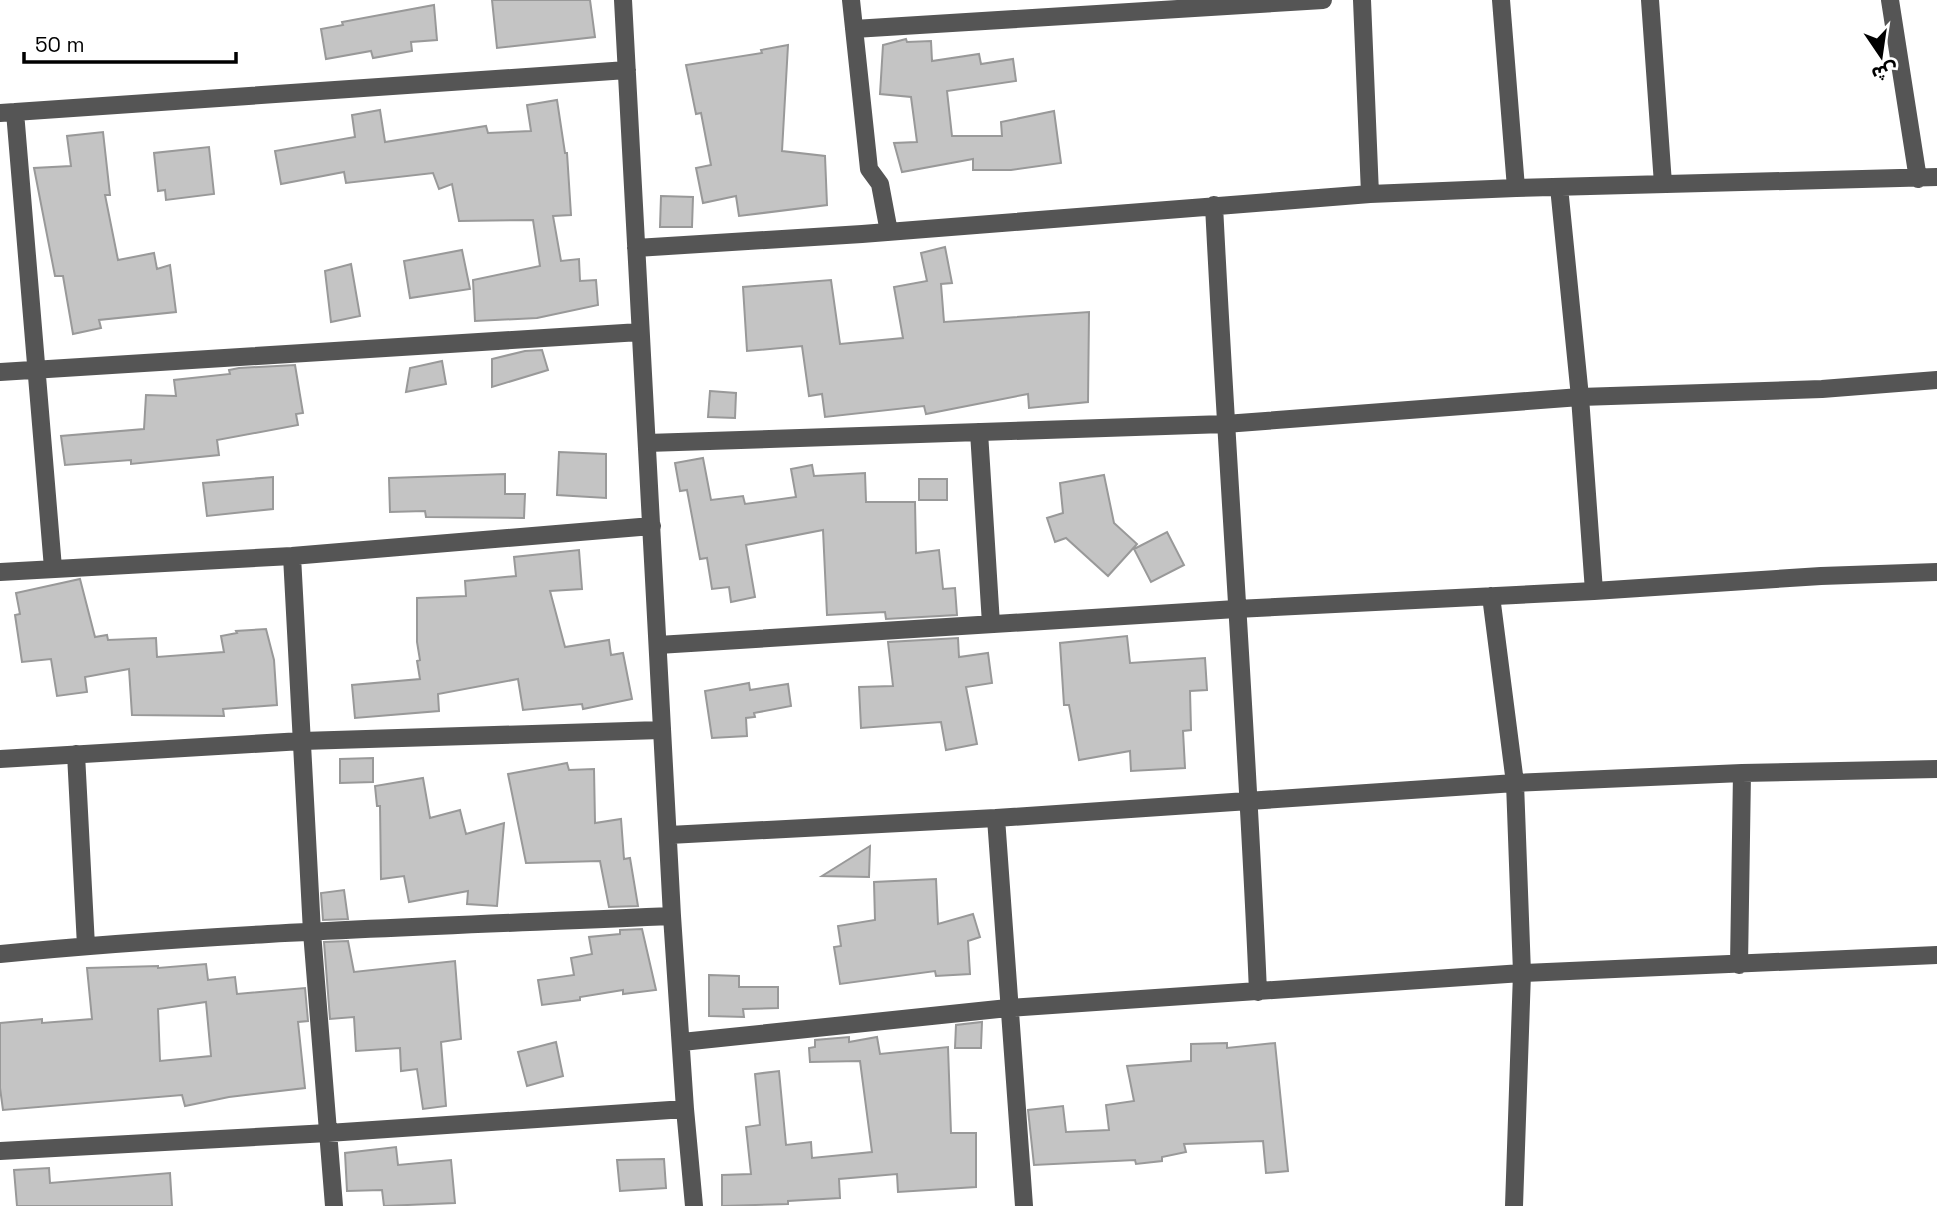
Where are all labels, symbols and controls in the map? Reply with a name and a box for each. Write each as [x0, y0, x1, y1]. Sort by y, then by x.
scale bar [24, 21, 236, 65]
north arrow [1846, 21, 1916, 91]
text: 50 m [35, 31, 85, 58]
text: ش [1869, 57, 1900, 87]

